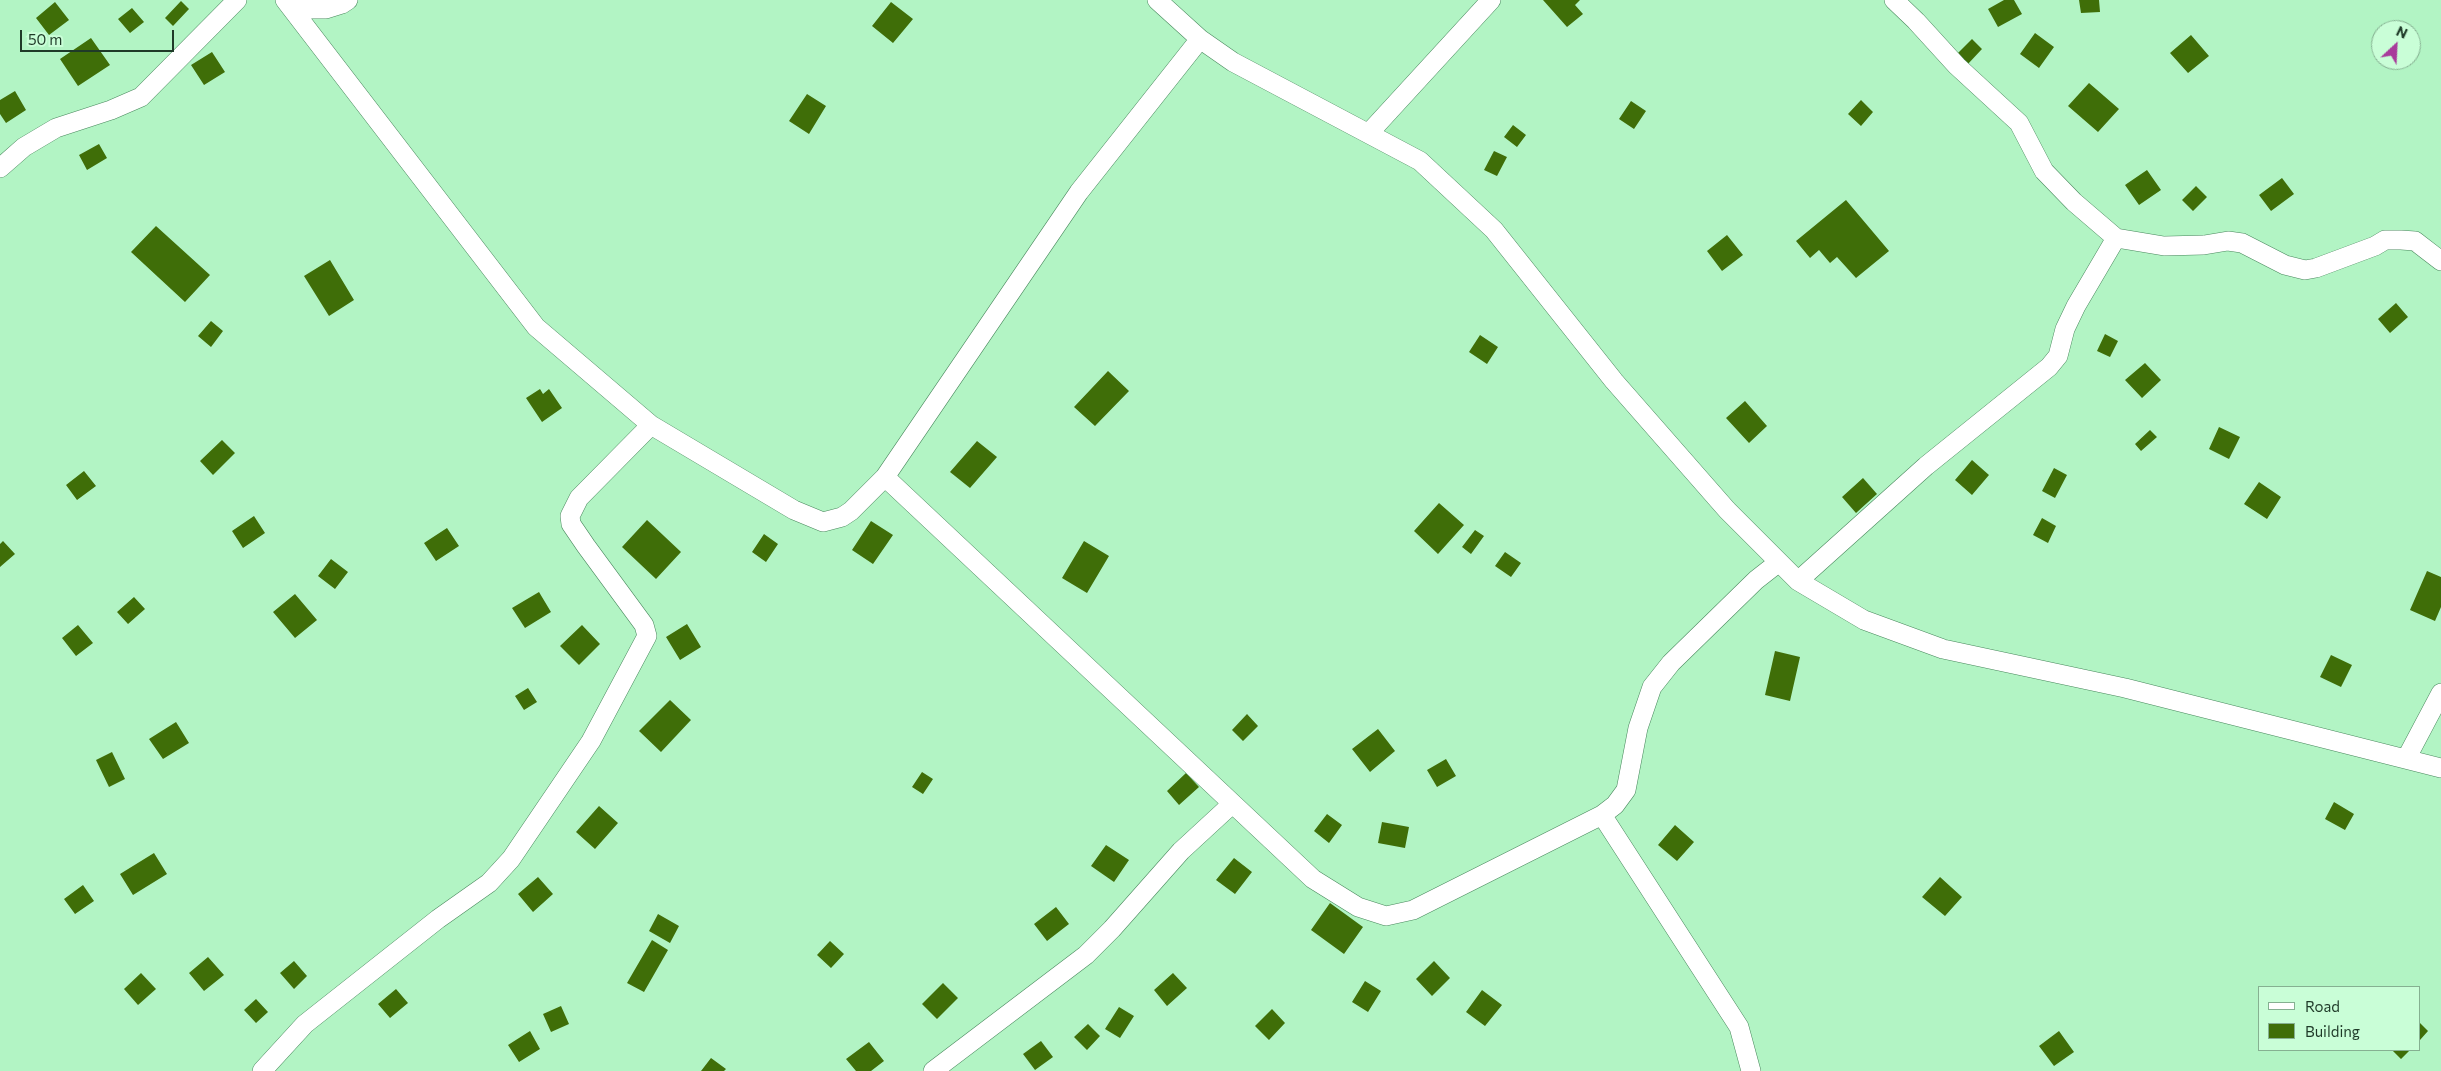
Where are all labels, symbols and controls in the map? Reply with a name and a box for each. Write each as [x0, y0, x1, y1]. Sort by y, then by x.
scale bar [22, 20, 176, 52]
north arrow [2371, 20, 2421, 70]
text: N [2394, 22, 2410, 42]
text: 50 m [28, 30, 62, 48]
legend [2258, 986, 2421, 1051]
text: Road [2305, 997, 2340, 1015]
text: Building [2305, 1022, 2360, 1040]

